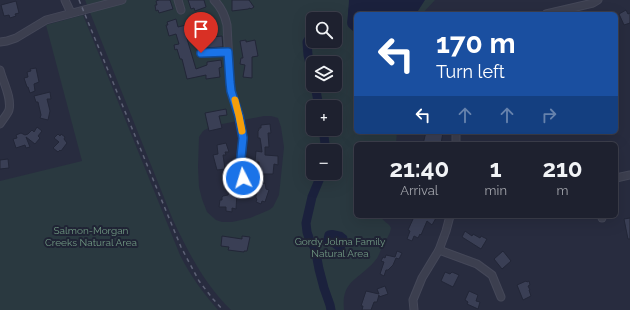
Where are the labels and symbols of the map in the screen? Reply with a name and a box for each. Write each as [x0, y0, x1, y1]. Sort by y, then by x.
pin [184, 12, 218, 53]
position arrow [222, 157, 264, 199]
park label: Salmon-Morgan Creeks Natural Area [45, 225, 137, 248]
park label: Gordy Jolma Family Natural Area [295, 236, 386, 259]

